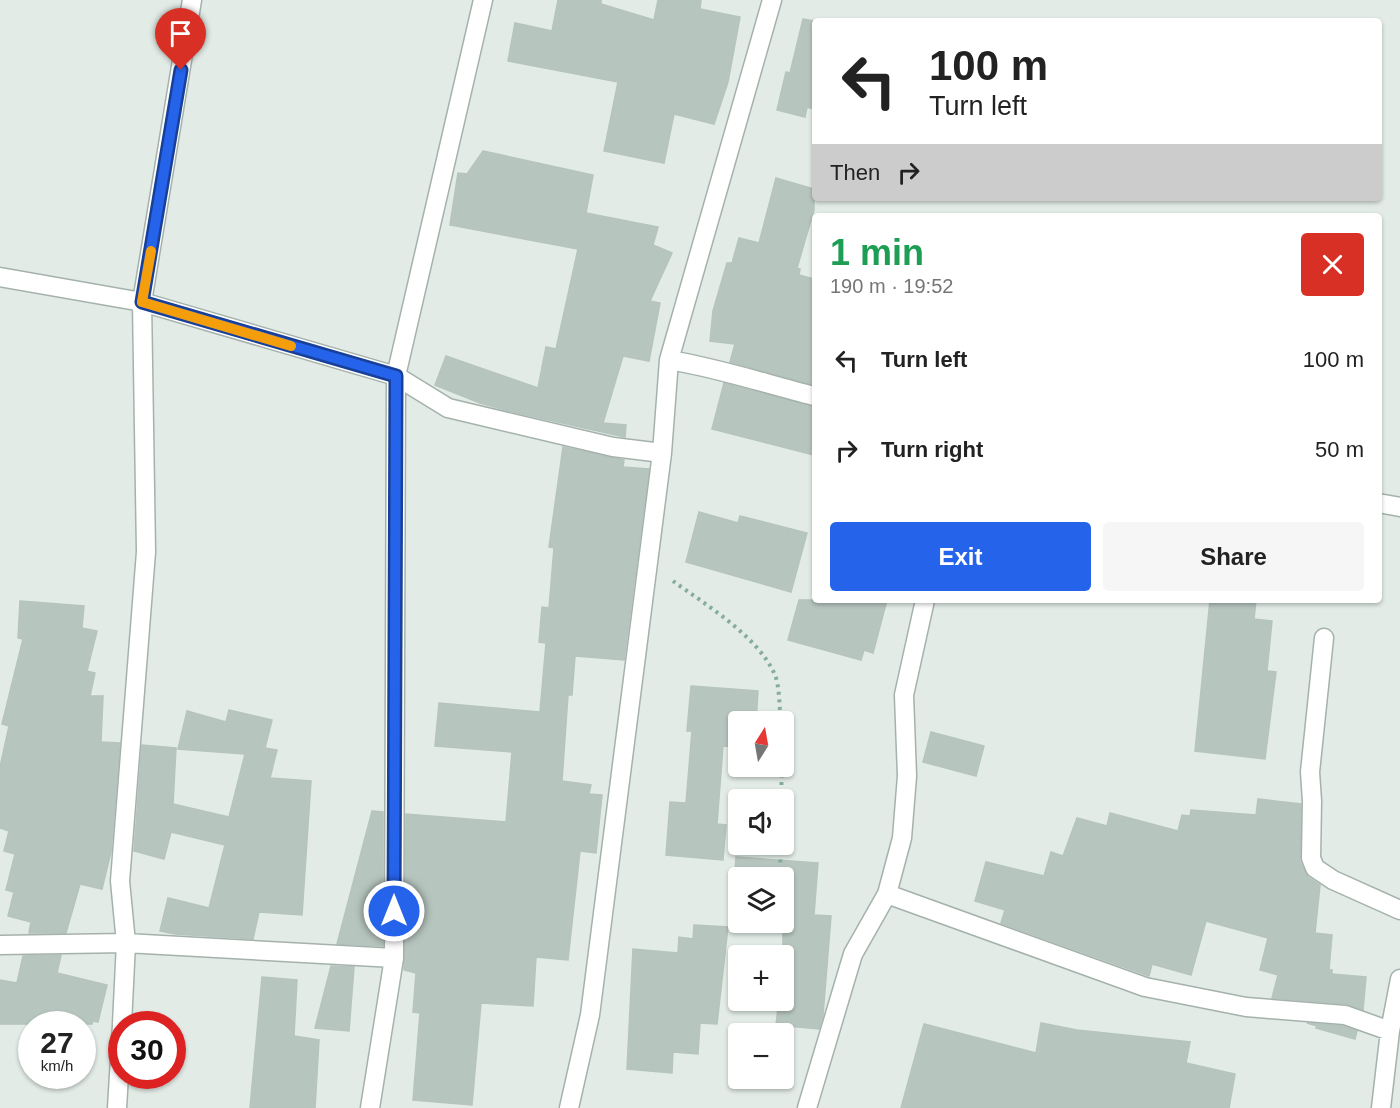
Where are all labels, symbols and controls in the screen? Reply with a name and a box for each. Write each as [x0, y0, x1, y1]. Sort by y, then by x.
pin [155, 8, 206, 70]
icon: arrive [164, 17, 197, 50]
icon: left [830, 42, 908, 120]
text: 100 m [929, 42, 1048, 89]
text: Turn left [929, 91, 1027, 121]
icon: right [892, 156, 925, 189]
text: Then [830, 160, 880, 185]
text: 1 min [830, 232, 924, 273]
button: close [1301, 233, 1364, 296]
text: 190 m · 19:52 [830, 275, 953, 297]
icon: left [830, 344, 863, 377]
text: Turn left [881, 347, 967, 372]
text: 100 m [1303, 347, 1364, 372]
icon: right [830, 434, 863, 467]
text: Turn right [881, 437, 983, 462]
text: 50 m [1315, 437, 1364, 462]
button: Exit [830, 522, 1091, 591]
button: Share [1103, 522, 1364, 591]
north arrow [728, 711, 794, 777]
map controls [728, 711, 794, 1089]
button: sound [728, 789, 794, 855]
button: layers [728, 867, 794, 933]
position arrow [362, 879, 426, 943]
button: + [728, 945, 794, 1011]
speed limit sign: 30 [108, 1011, 186, 1089]
button: − [728, 1023, 794, 1089]
text: 27 [40, 1026, 74, 1059]
text: km/h [41, 1057, 73, 1074]

